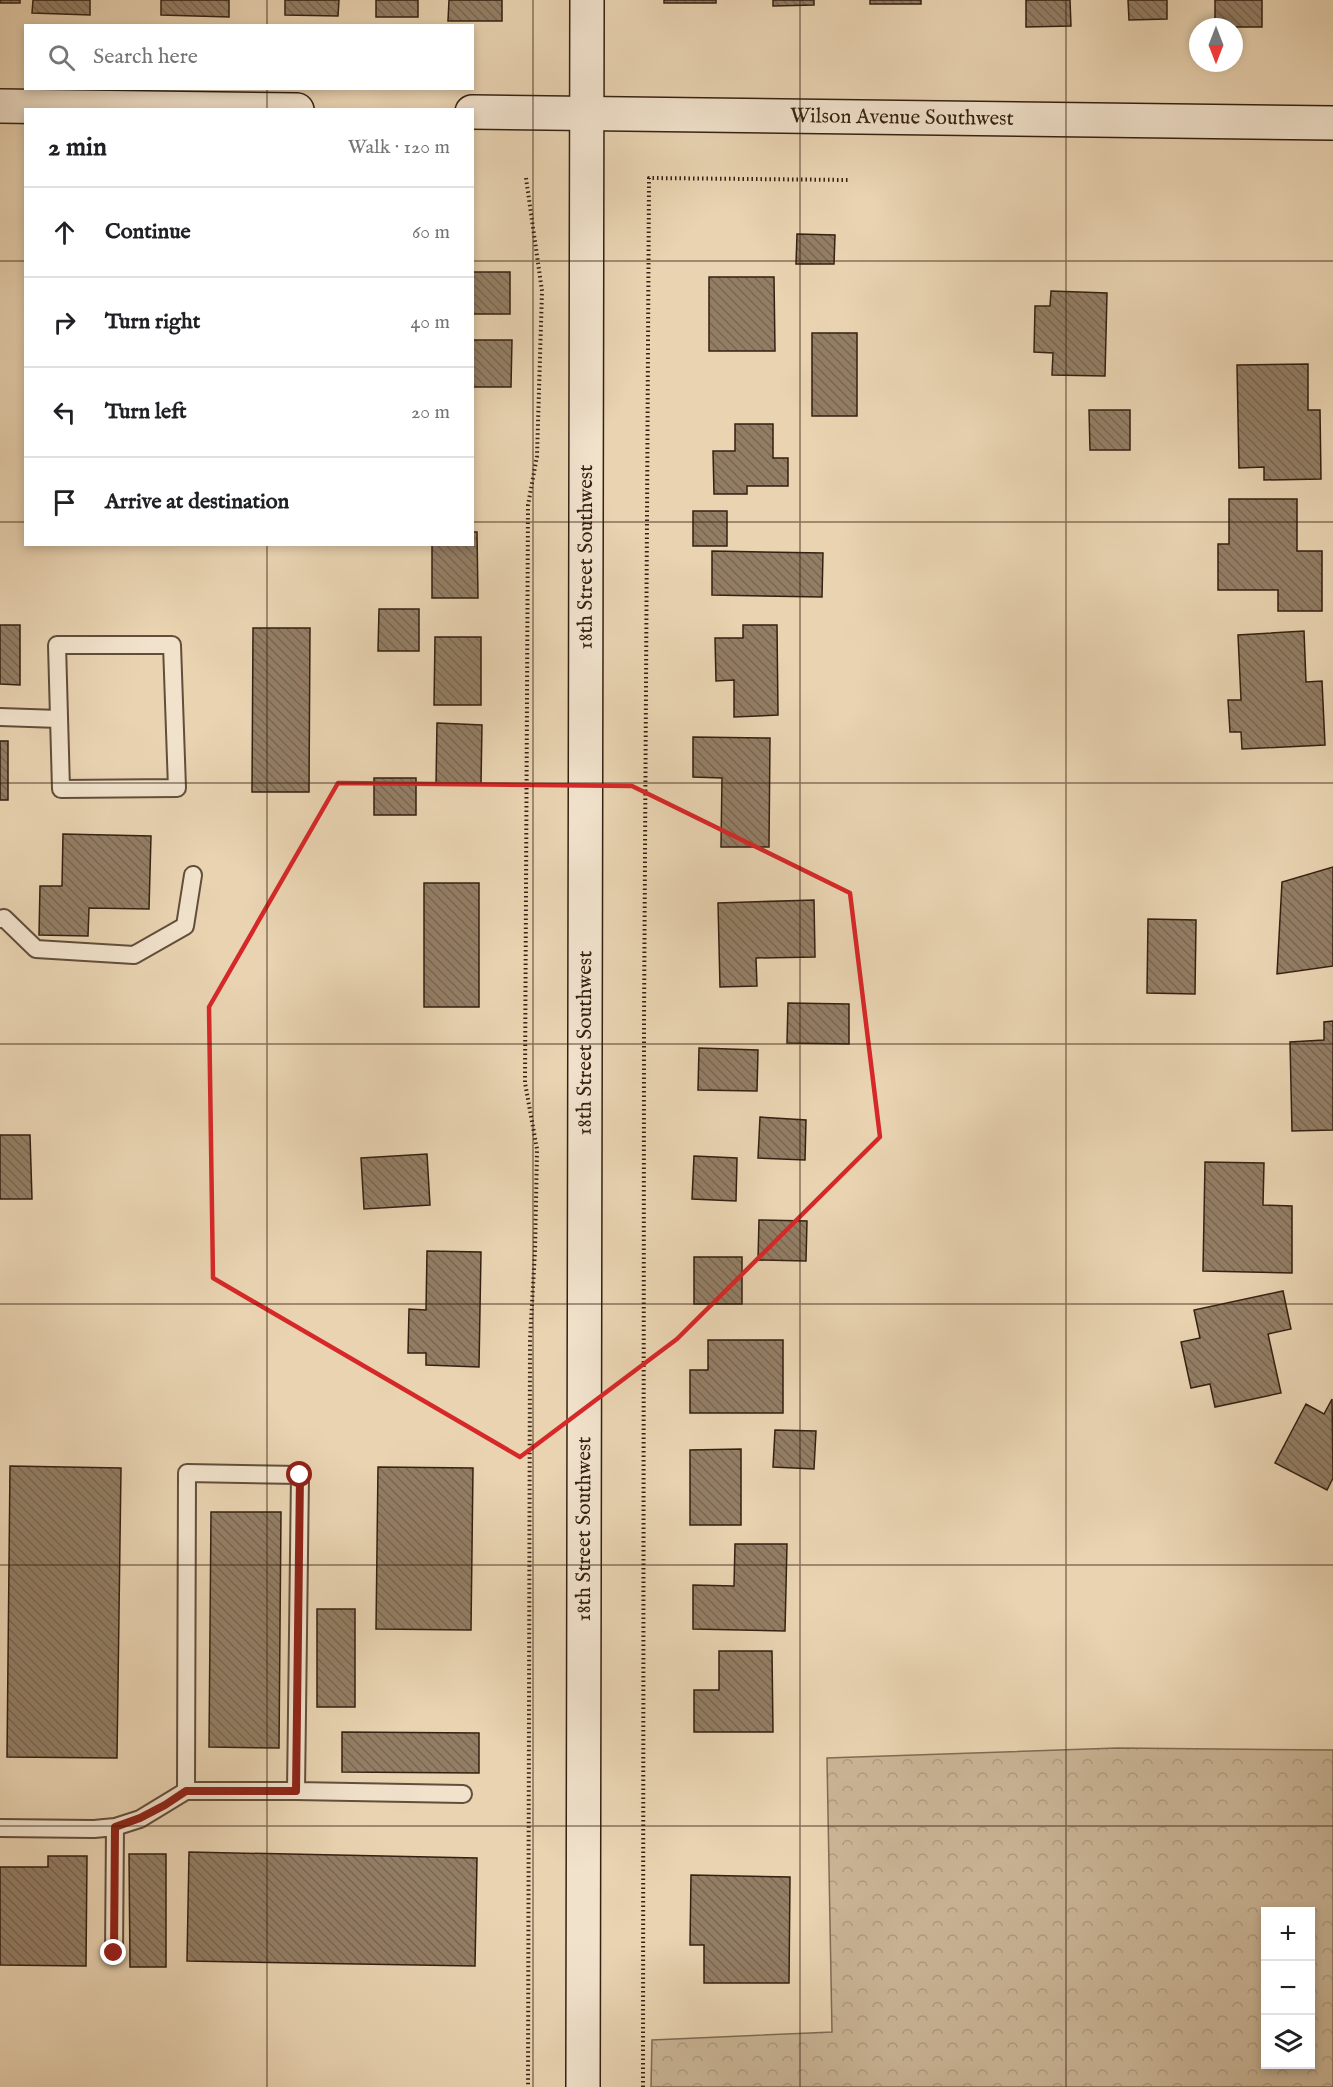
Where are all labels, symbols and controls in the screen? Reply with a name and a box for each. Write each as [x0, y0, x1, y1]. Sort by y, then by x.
north arrow [1189, 18, 1243, 72]
search box [24, 24, 474, 90]
icon: search [45, 41, 78, 74]
text: Search here [93, 43, 198, 71]
street label: Wilson Avenue Southwest [790, 103, 1014, 132]
text: 2 min [48, 131, 107, 164]
text: Walk · 120 m [348, 135, 450, 160]
icon: ahead [48, 216, 81, 249]
text: Continue [105, 218, 191, 246]
text: 60 m [412, 220, 450, 245]
icon: right [48, 306, 81, 339]
text: Turn right [105, 308, 200, 336]
text: 40 m [411, 310, 450, 335]
icon: left [48, 396, 81, 429]
text: Turn left [105, 398, 187, 426]
text: 20 m [411, 400, 450, 425]
street label: 18th Street Southwest [572, 465, 600, 649]
icon: arrive [48, 486, 81, 519]
text: Arrive at destination [105, 488, 289, 516]
street label: 18th Street Southwest [571, 951, 599, 1135]
street label: 18th Street Southwest [570, 1437, 598, 1621]
route start [286, 1461, 312, 1487]
map controls [1261, 1907, 1315, 2069]
button: + [1261, 1907, 1315, 1961]
route end [100, 1939, 126, 1965]
button: − [1261, 1961, 1315, 2015]
button: layers [1261, 2015, 1315, 2069]

